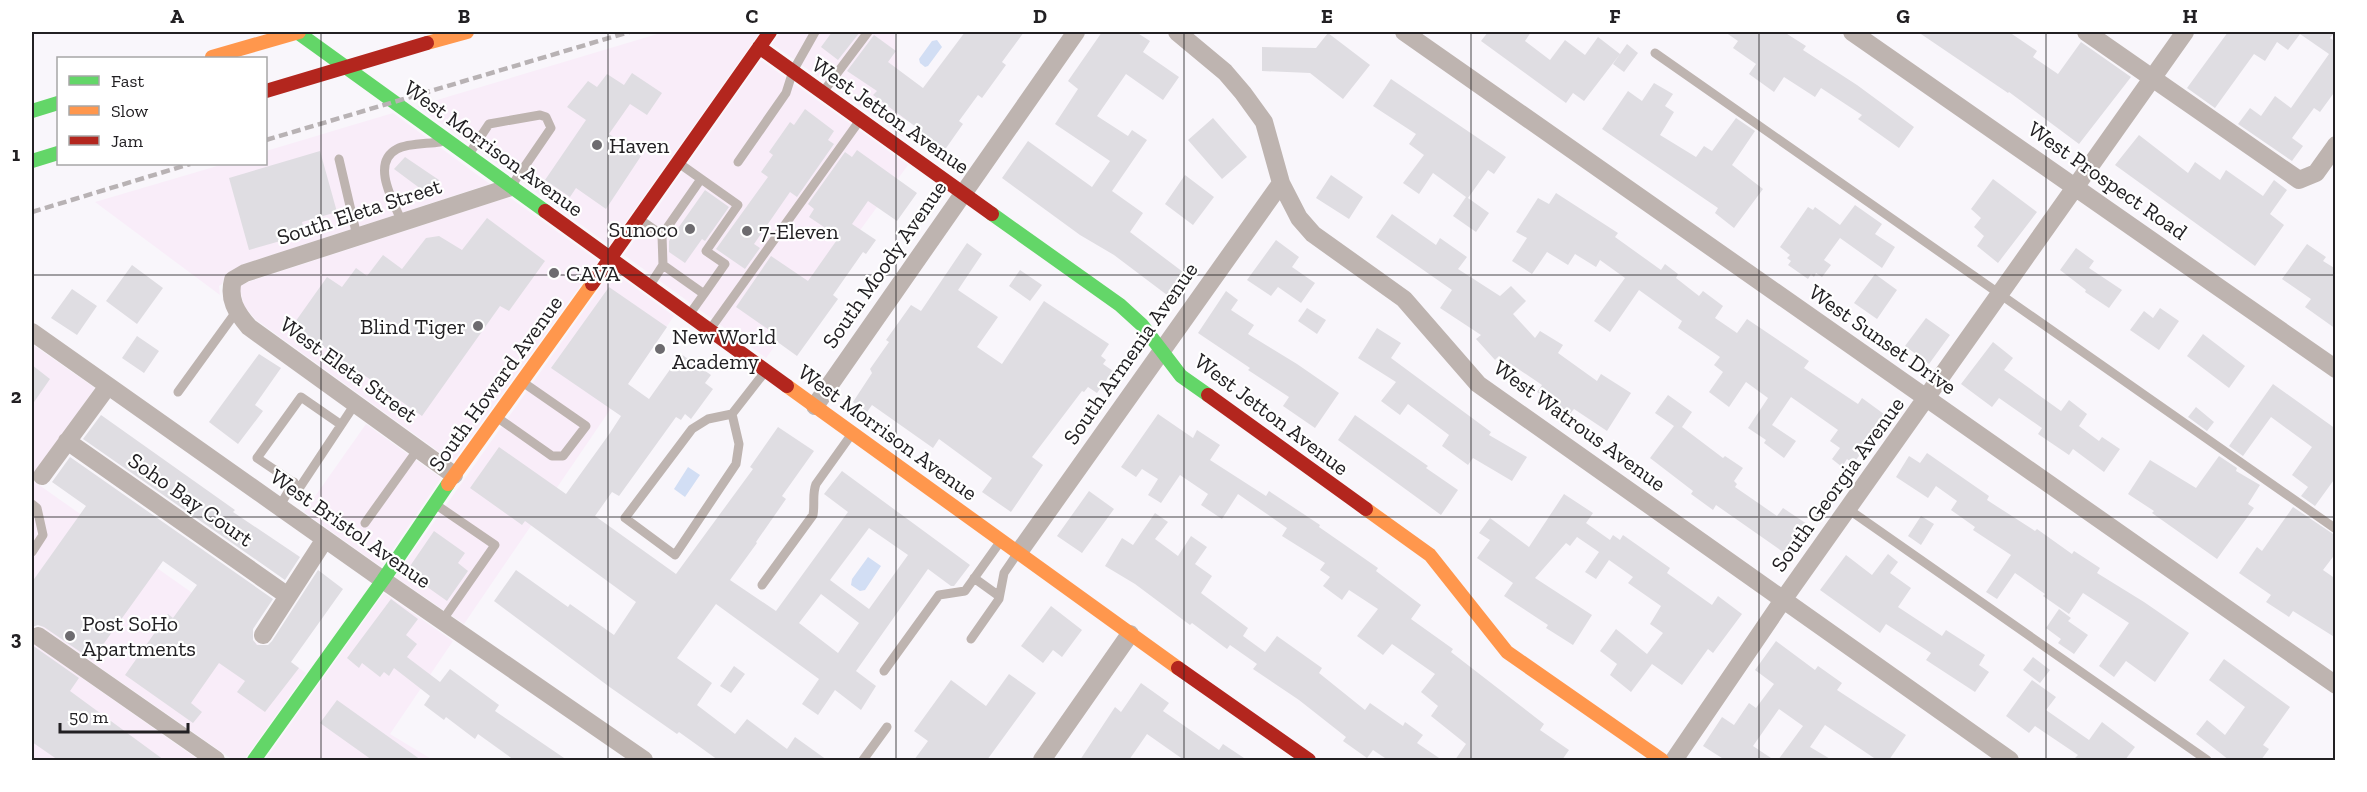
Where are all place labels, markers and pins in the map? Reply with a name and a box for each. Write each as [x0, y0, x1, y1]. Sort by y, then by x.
place label: Haven [609, 132, 670, 159]
marker: Haven [590, 138, 604, 152]
place label: Sunoco [609, 216, 678, 243]
place label: 7-Eleven [759, 218, 839, 245]
marker: Sunoco [683, 222, 697, 236]
marker: 7-Eleven [740, 224, 754, 238]
place label: CAVA [566, 260, 621, 287]
marker: CAVA [547, 266, 561, 280]
place label: Blind Tiger [360, 313, 466, 340]
marker: Blind Tiger [471, 319, 485, 333]
place label: New World Academy [672, 323, 776, 375]
marker: New World Academy [653, 342, 667, 356]
place label: Post SoHo Apartments [82, 610, 196, 662]
marker: Post SoHo Apartments [63, 629, 77, 643]

